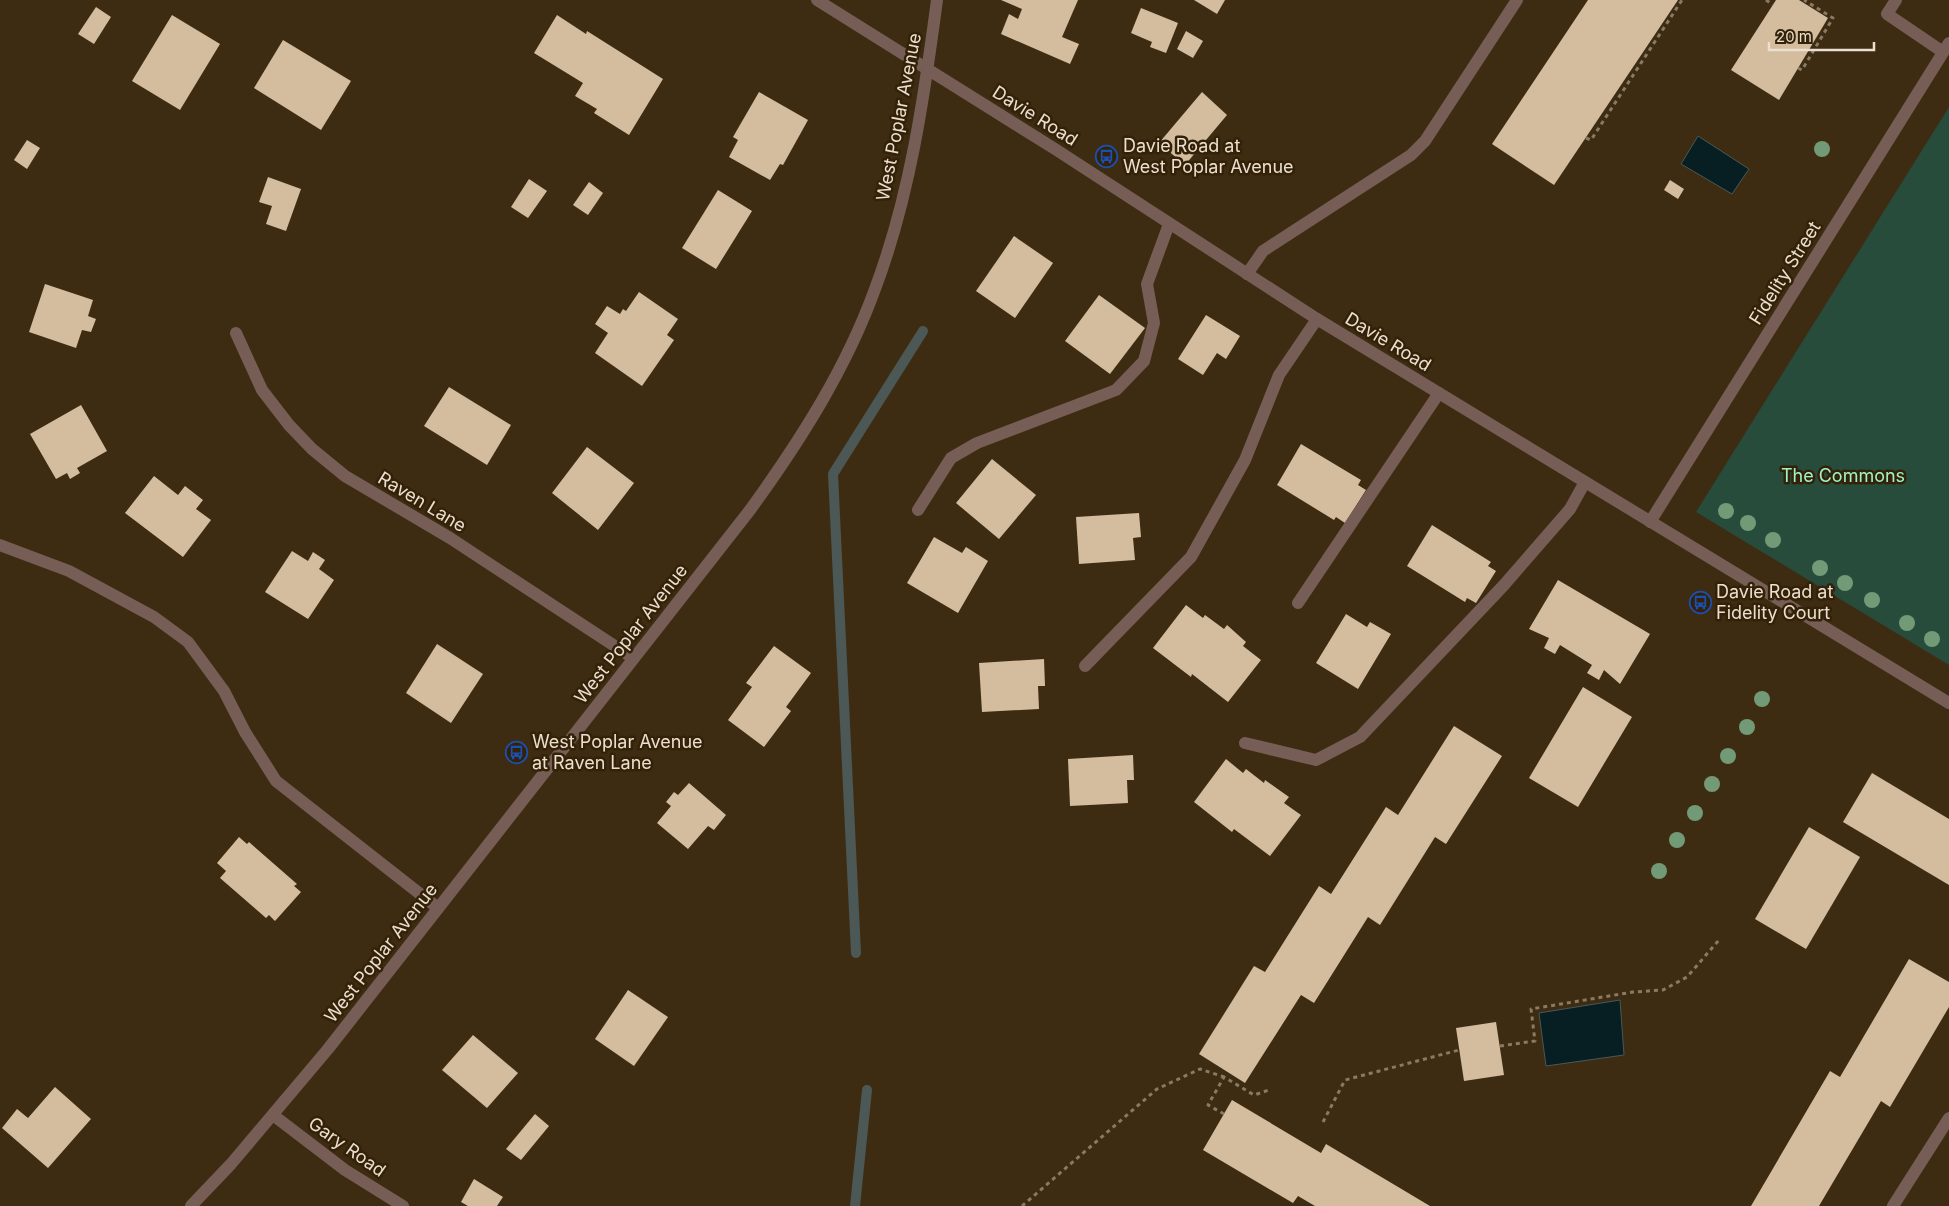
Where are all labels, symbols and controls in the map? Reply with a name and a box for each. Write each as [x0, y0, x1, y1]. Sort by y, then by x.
scale bar [1769, 20, 1874, 52]
text: 20 m [1776, 27, 1812, 46]
street label: West Poplar Avenue [872, 31, 925, 203]
street label: Davie Road [989, 81, 1082, 150]
place label: Davie Road at West Poplar Avenue [1123, 135, 1294, 177]
bus stop icon: Davie Road at West Poplar Avenue [1095, 144, 1119, 168]
street label: Fidelity Street [1745, 217, 1825, 328]
street label: Davie Road [1342, 308, 1435, 375]
park label: The Commons [1781, 465, 1905, 486]
street label: Raven Lane [375, 467, 470, 536]
street label: West Poplar Avenue [570, 560, 691, 707]
place label: Davie Road at Fidelity Court [1716, 581, 1833, 623]
bus stop icon: Davie Road at Fidelity Court [1688, 590, 1712, 614]
place label: West Poplar Avenue at Raven Lane [532, 731, 703, 773]
bus stop icon: West Poplar Avenue at Raven Lane [504, 740, 528, 764]
street label: West Poplar Avenue [320, 879, 441, 1026]
street label: Gary Road [305, 1112, 390, 1181]

